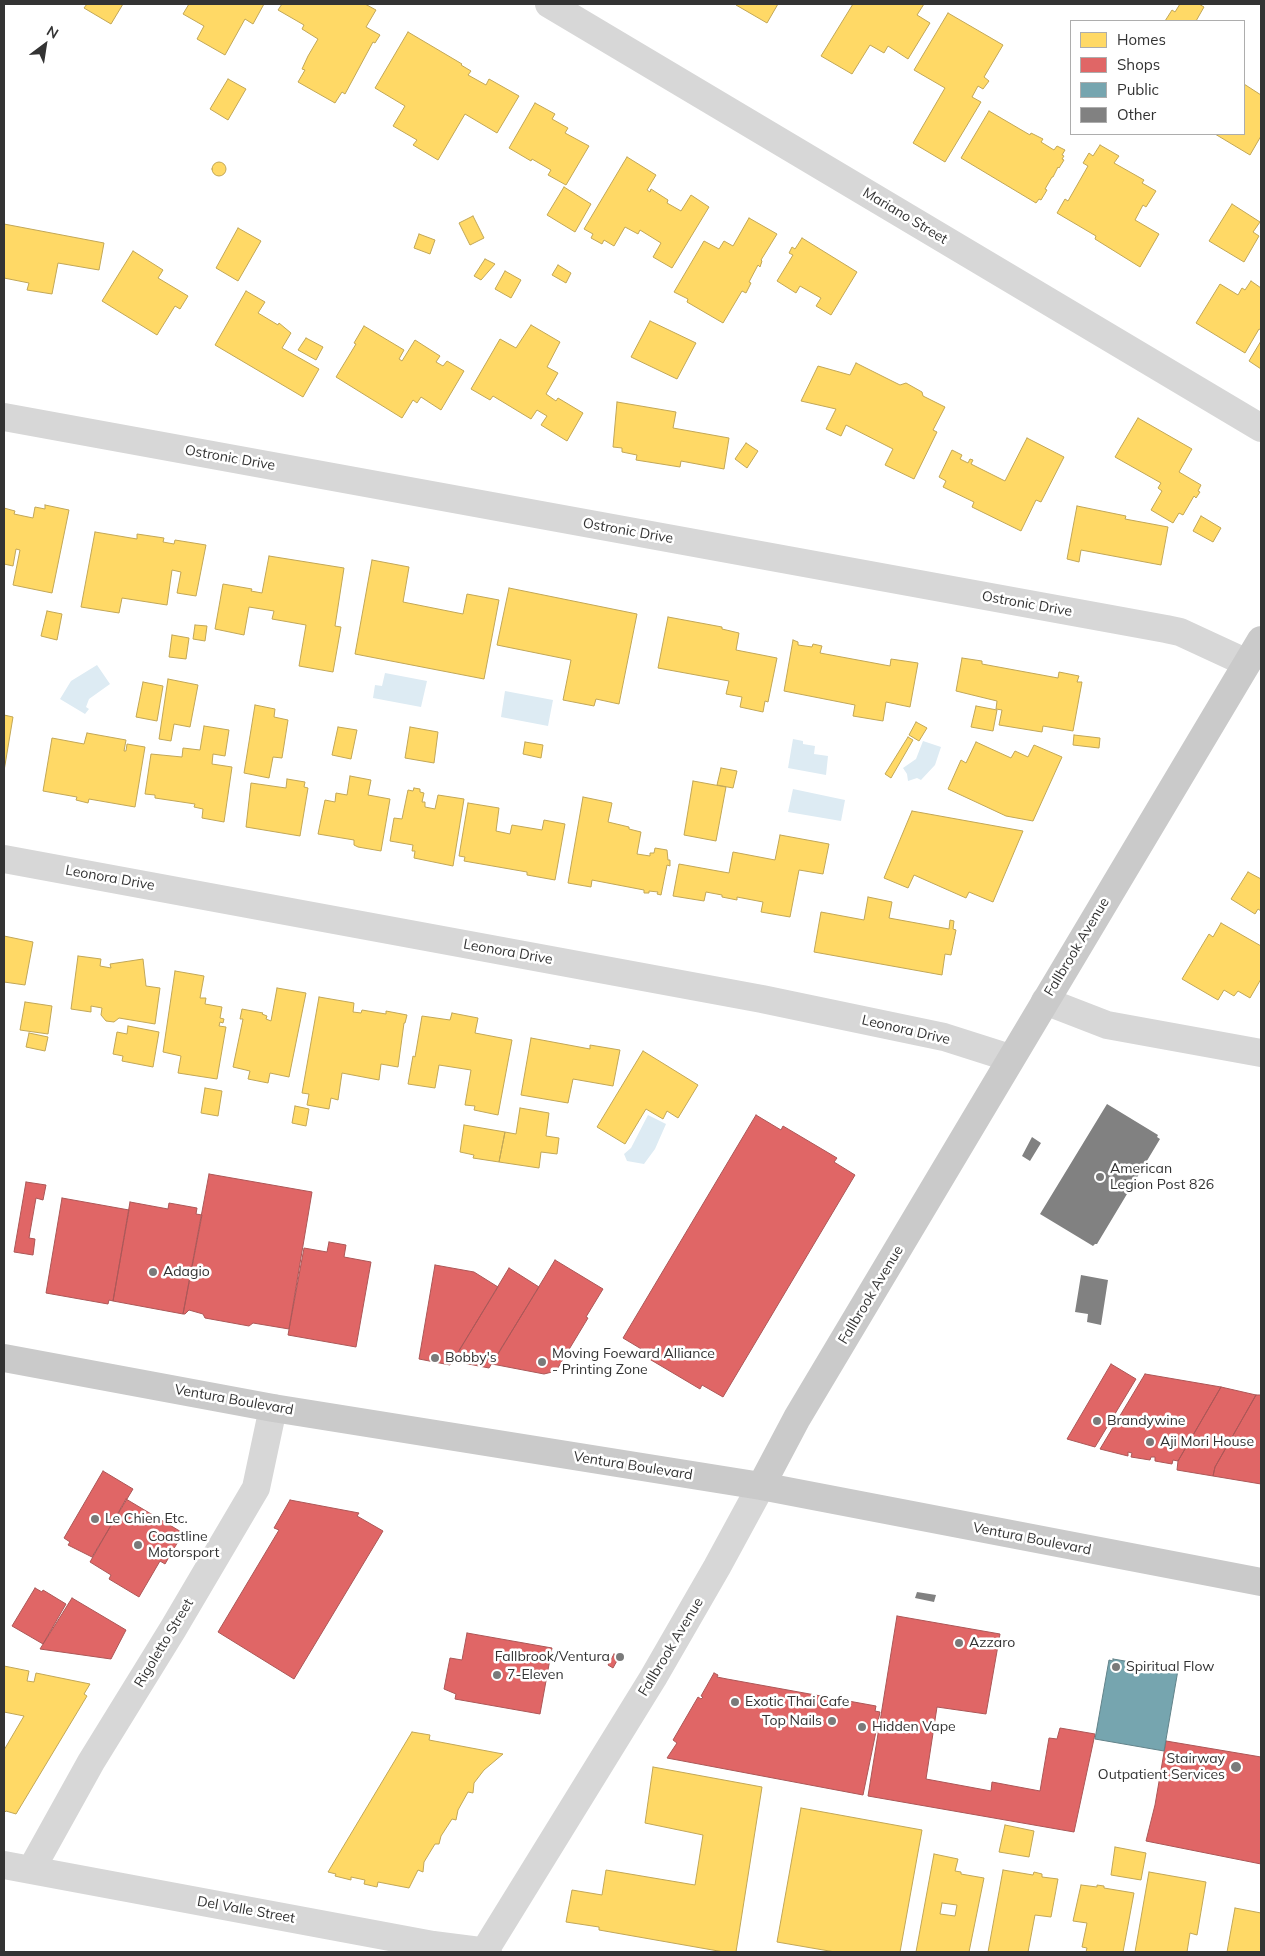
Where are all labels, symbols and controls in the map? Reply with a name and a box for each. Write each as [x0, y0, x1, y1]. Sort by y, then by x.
north arrow [20, 20, 70, 70]
legend [1070, 20, 1245, 135]
text: N [44, 22, 62, 43]
text: Homes [1117, 30, 1166, 49]
text: Shops [1117, 55, 1160, 74]
text: Public [1117, 80, 1159, 99]
text: Other [1117, 105, 1156, 124]
street label: Mariano Street [860, 184, 950, 248]
street label: Ostronic Drive [183, 442, 277, 474]
street label: Ostronic Drive [581, 515, 675, 547]
street label: Ostronic Drive [980, 588, 1074, 620]
street label: Leonora Drive [64, 862, 156, 894]
street label: Fallbrook Avenue [1041, 895, 1113, 999]
street label: Leonora Drive [462, 936, 554, 968]
street label: Leonora Drive [860, 1012, 952, 1048]
place label: American Legion Post 826 [1110, 1161, 1214, 1194]
marker: American Legion Post 826 [1094, 1171, 1106, 1183]
street label: Fallbrook Avenue [835, 1243, 907, 1347]
place label: Adagio [163, 1264, 210, 1280]
marker: Adagio [147, 1266, 159, 1278]
place label: Moving Foeward Alliance - Printing Zone [552, 1346, 715, 1378]
place label: Bobby's [445, 1350, 497, 1366]
marker: Bobby's [429, 1352, 441, 1364]
marker: Moving Foeward Alliance - Printing Zone [536, 1356, 548, 1368]
street label: Ventura Boulevard [173, 1381, 295, 1419]
place label: Brandywine [1107, 1413, 1185, 1429]
marker: Brandywine [1091, 1415, 1103, 1427]
place label: Aji Mori House [1160, 1434, 1254, 1450]
marker: Aji Mori House [1144, 1436, 1156, 1448]
street label: Ventura Boulevard [572, 1448, 694, 1484]
place label: Le Chien Etc. [105, 1511, 188, 1527]
marker: Le Chien Etc. [89, 1513, 101, 1525]
street label: Ventura Boulevard [971, 1519, 1093, 1559]
place label: Coastline Motorsport [148, 1529, 219, 1561]
marker: Coastline Motorsport [132, 1539, 144, 1551]
street label: Fallbrook Avenue [635, 1595, 707, 1699]
street label: Rigoletto Street [131, 1596, 197, 1690]
place label: Azzaro [969, 1635, 1015, 1651]
marker: Azzaro [953, 1637, 965, 1649]
place label: Fallbrook/Ventura [495, 1649, 610, 1665]
marker: Fallbrook/Ventura [614, 1651, 626, 1663]
place label: Spiritual Flow [1126, 1659, 1214, 1675]
marker: Spiritual Flow [1110, 1661, 1122, 1673]
place label: 7-Eleven [507, 1667, 564, 1683]
marker: 7-Eleven [491, 1669, 503, 1681]
place label: Exotic Thai Cafe [745, 1694, 849, 1710]
marker: Exotic Thai Cafe [729, 1696, 741, 1708]
place label: Top Nails [762, 1713, 822, 1729]
marker: Top Nails [826, 1715, 838, 1727]
place label: Hidden Vape [872, 1719, 956, 1735]
marker: Hidden Vape [856, 1721, 868, 1733]
place label: Stairway Outpatient Services [1098, 1751, 1225, 1784]
marker: Stairway Outpatient Services [1229, 1760, 1243, 1774]
street label: Del Valle Street [196, 1893, 296, 1927]

